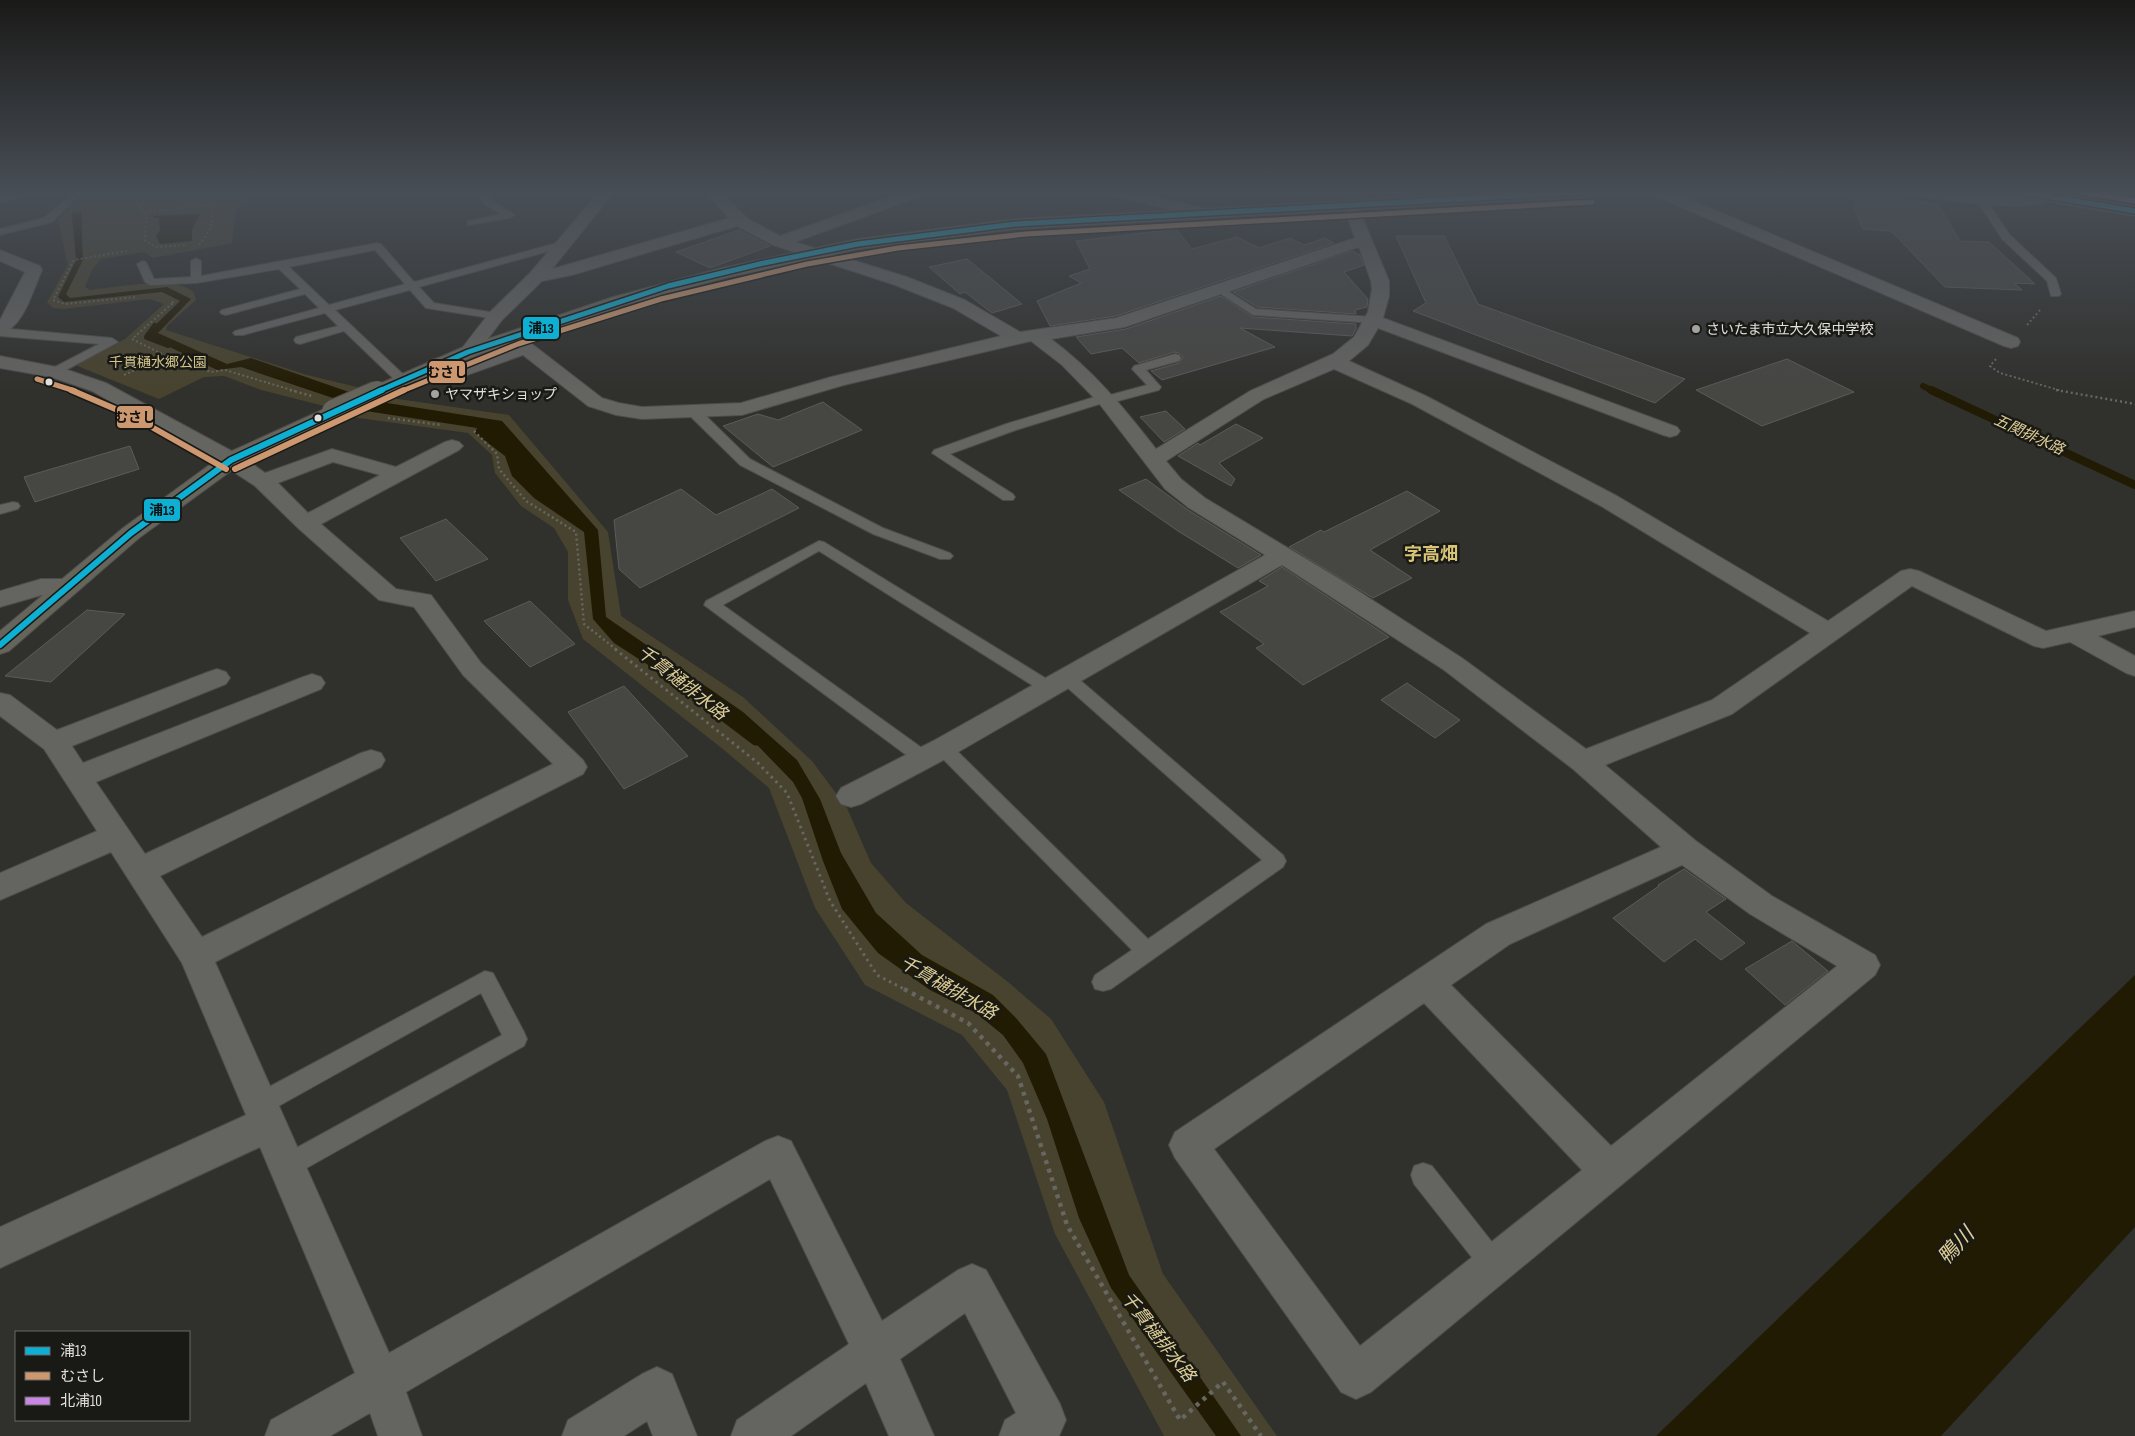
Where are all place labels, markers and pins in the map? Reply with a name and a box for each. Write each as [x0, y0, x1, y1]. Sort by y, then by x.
place label: さいたま市立大久保中学校 [1706, 321, 1874, 338]
marker: さいたま市立大久保中学校 [1690, 323, 1702, 335]
unlabelled marker [44, 377, 54, 387]
place label: ヤマザキショップ [445, 386, 557, 403]
marker: ヤマザキショップ [429, 388, 441, 400]
unlabelled marker [313, 413, 323, 423]

